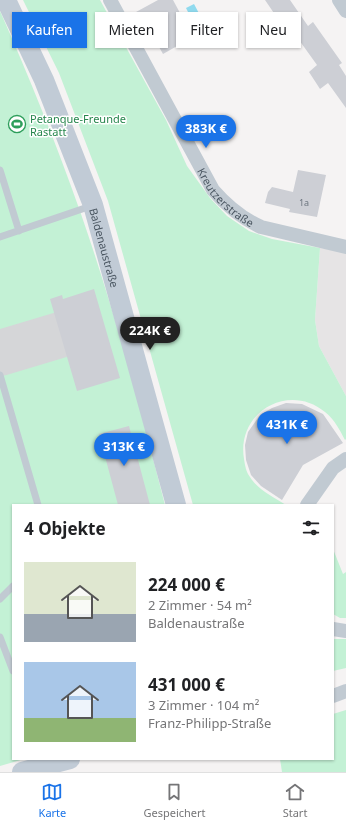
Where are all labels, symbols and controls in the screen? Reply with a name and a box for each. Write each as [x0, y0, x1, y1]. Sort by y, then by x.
chip: Kaufen [12, 12, 87, 48]
chip: Mieten [95, 12, 168, 48]
chip: Filter [176, 12, 238, 48]
chip: Neu [246, 12, 301, 48]
place label: Petanque-Freunde Rastatt [30, 111, 126, 139]
sports icon: Petanque-Freunde Rastatt [7, 114, 27, 134]
pin: 383K € [173, 115, 239, 149]
text: 383K € [185, 119, 227, 137]
street label: Kreutzerstraße [195, 165, 257, 230]
house number: 1a [299, 196, 309, 209]
street label: Baldenaustraße [87, 206, 123, 289]
pin: 224K € [117, 317, 183, 351]
text: 224K € [129, 321, 171, 339]
pin: 431K € [254, 411, 320, 445]
text: 431K € [266, 415, 308, 433]
pin: 313K € [91, 433, 157, 467]
text: 313K € [103, 437, 145, 455]
text: 4 Objekte [24, 517, 106, 540]
icon: filters [300, 517, 322, 539]
text: 224 000 € [148, 573, 225, 596]
icon: home [56, 578, 104, 626]
text: 2 Zimmer · 54 m² [148, 596, 252, 614]
text: Baldenaustraße [148, 614, 245, 632]
text: 431 000 € [148, 673, 225, 696]
icon: home [56, 678, 104, 726]
text: 3 Zimmer · 104 m² [148, 696, 259, 714]
text: Franz-Philipp-Straße [148, 714, 271, 732]
tab: Karte [39, 781, 66, 820]
tab: Gespeichert [143, 781, 206, 820]
tab: Start [283, 781, 307, 820]

